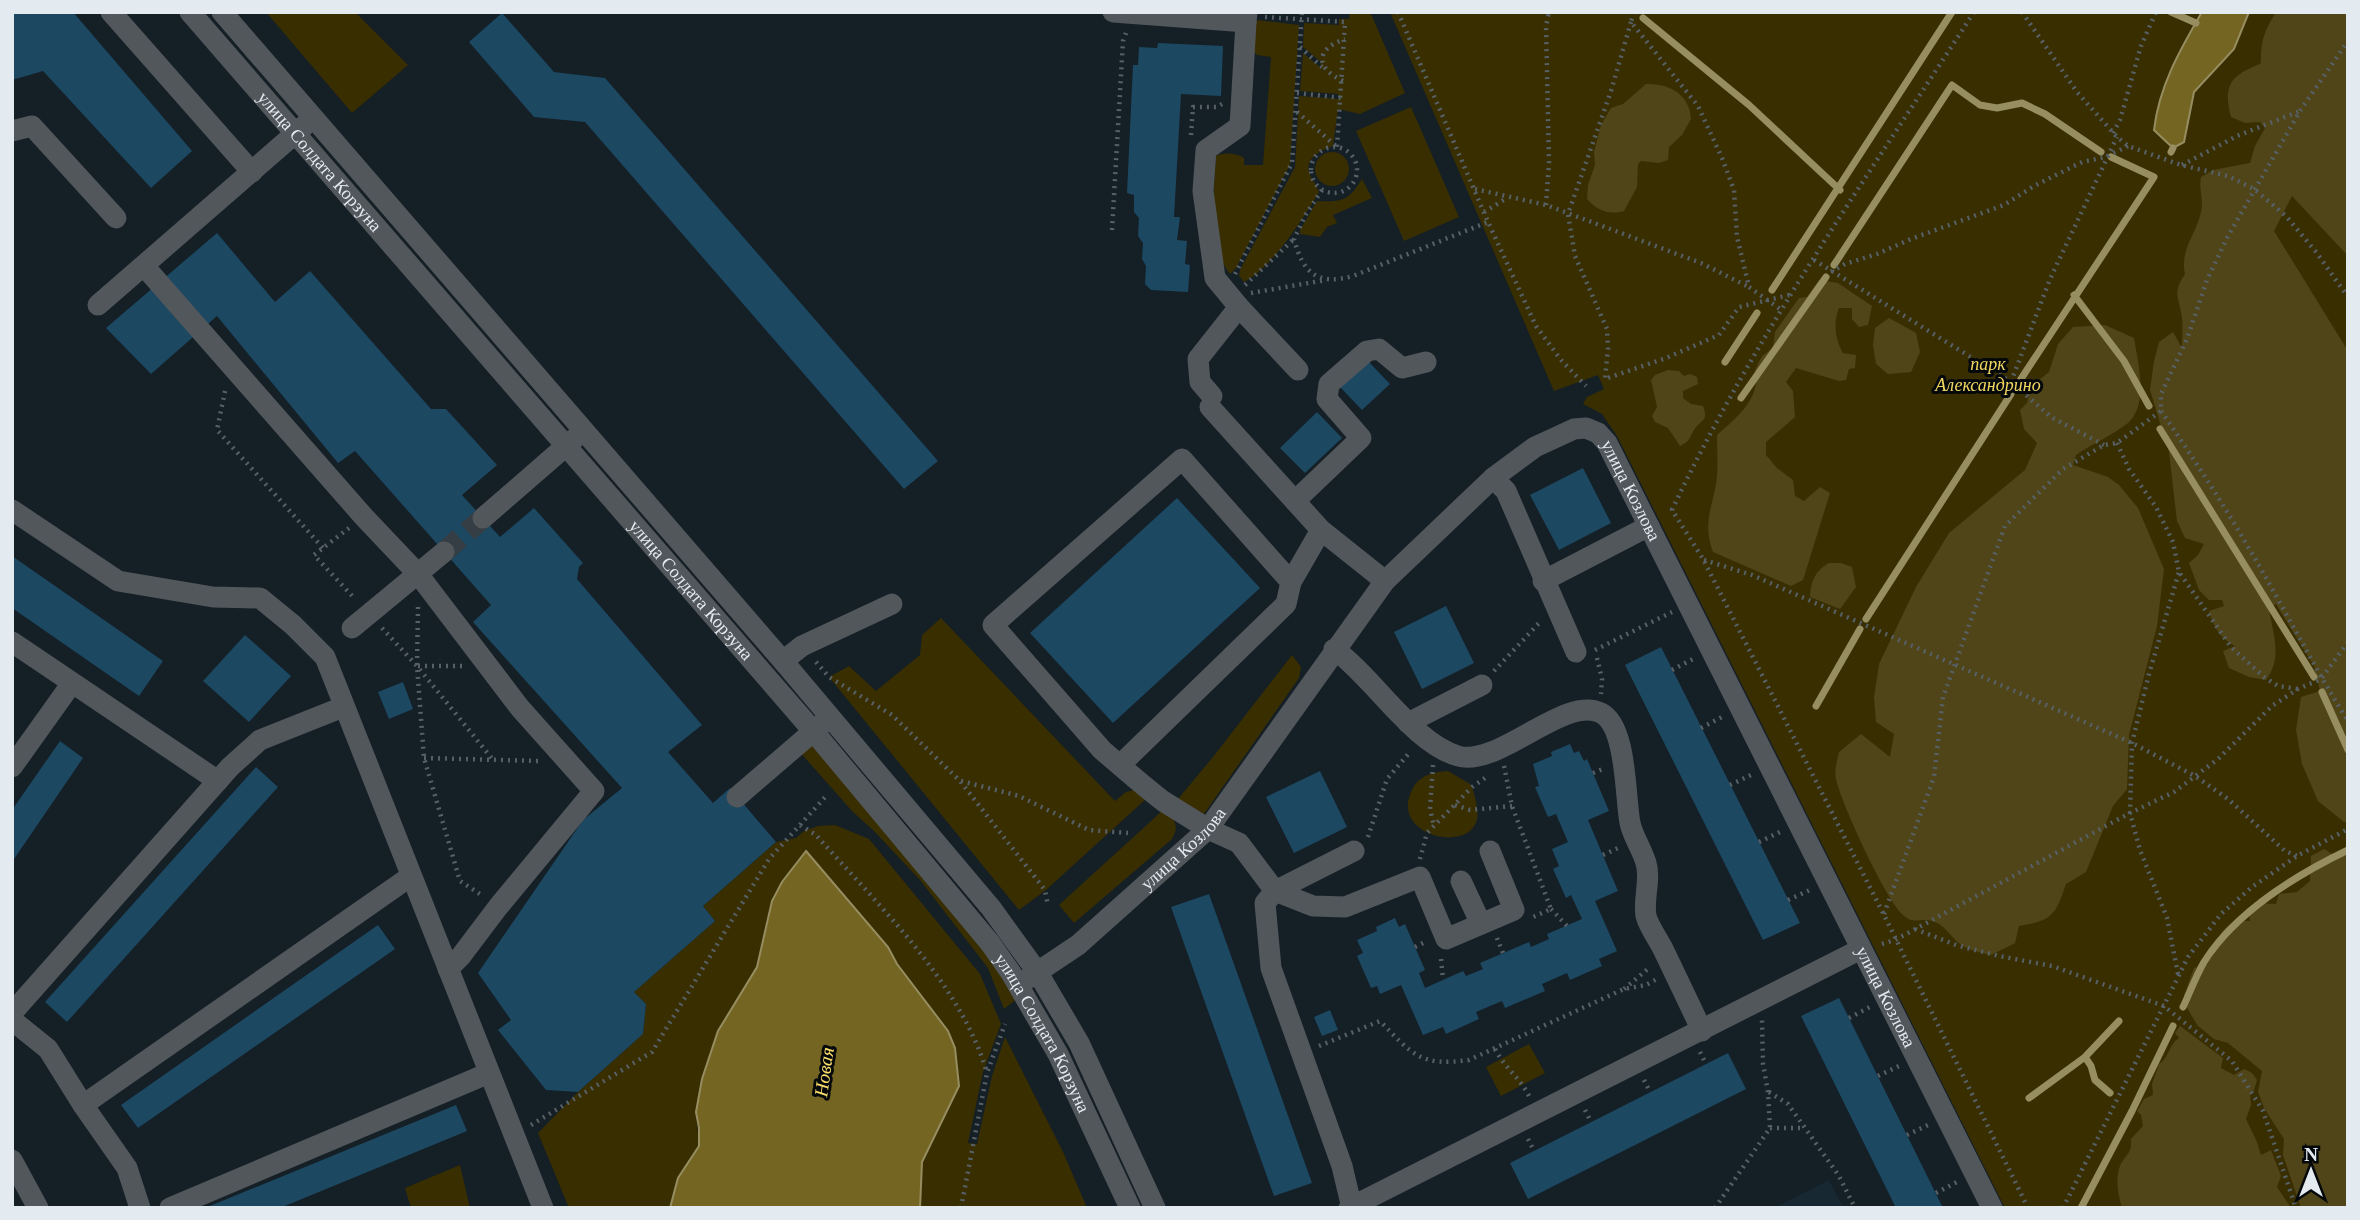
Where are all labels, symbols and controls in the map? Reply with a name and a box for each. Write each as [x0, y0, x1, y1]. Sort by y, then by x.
street label: улица Солдата Корзуна [254, 88, 386, 236]
park label: парк Александрино [1934, 354, 2041, 395]
street label: улица Козлова [1597, 437, 1665, 544]
street label: улица Солдата Корзуна [625, 516, 757, 664]
street label: улица Козлова [1137, 804, 1230, 894]
street label: улица Козлова [1852, 943, 1920, 1051]
street label: улица Солдата Корзуна [990, 950, 1094, 1116]
water label: Новая [810, 1046, 838, 1099]
north arrow [2276, 1136, 2346, 1206]
text: N [2304, 1144, 2318, 1165]

